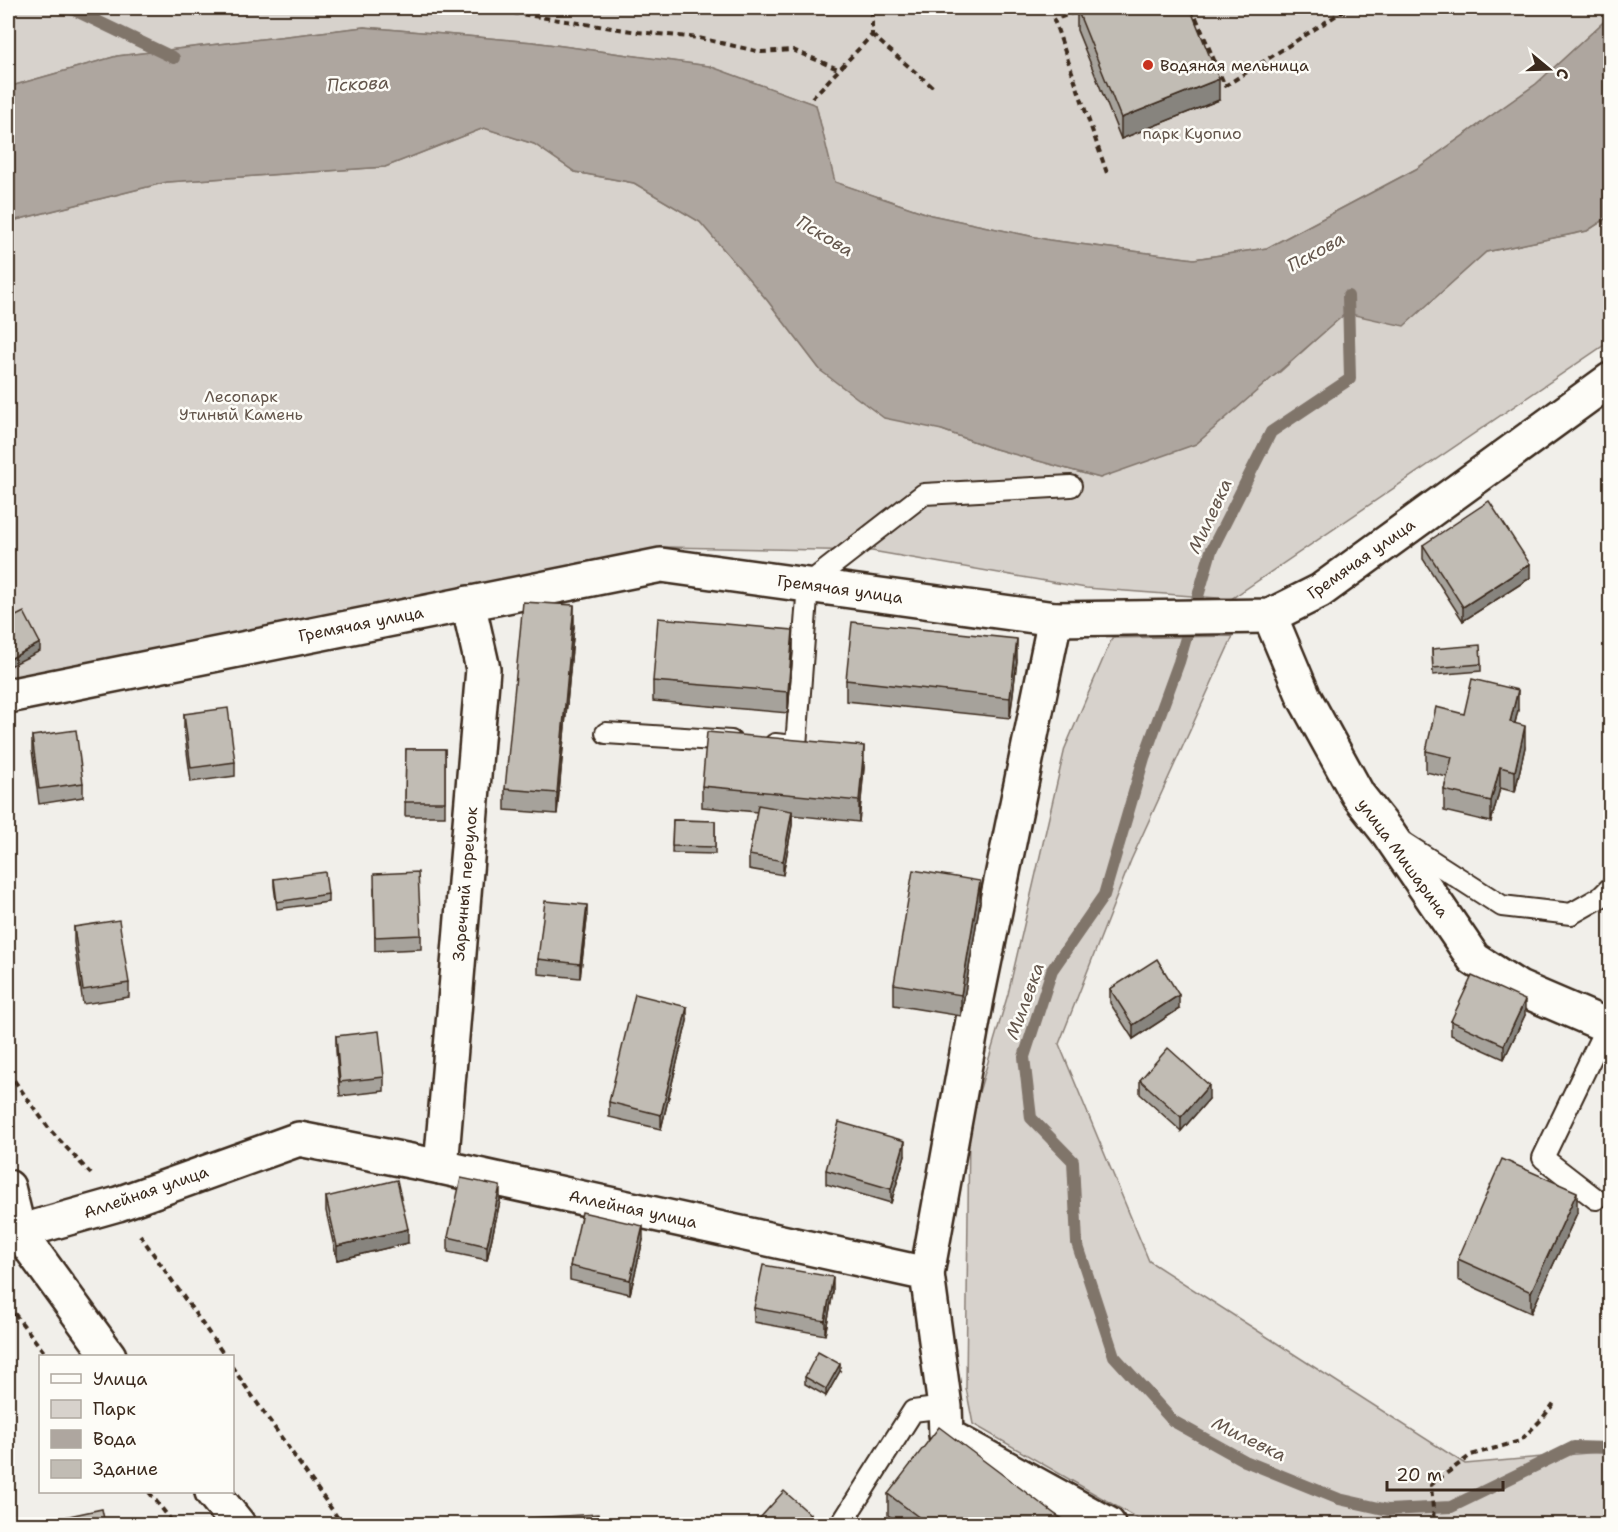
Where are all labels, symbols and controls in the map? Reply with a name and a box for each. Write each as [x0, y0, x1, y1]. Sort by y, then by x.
north arrow [1519, 39, 1579, 99]
place label: Водяная мельница [1160, 55, 1309, 76]
marker: Водяная мельница [1141, 58, 1155, 72]
text: С [1551, 66, 1574, 82]
water label: Пскова [326, 70, 390, 98]
park label: парк Куопио [1142, 123, 1242, 144]
water label: Пскова [792, 210, 858, 262]
water label: Пскова [1283, 226, 1349, 278]
park label: Лесопарк Утиный Камень [179, 386, 303, 425]
water label: Милевка [1182, 475, 1238, 557]
street label: Гремячая улица [1303, 514, 1419, 604]
street label: Гремячая улица [776, 570, 904, 608]
street label: Гремячая улица [297, 602, 425, 646]
street label: улица Мишарина [1353, 794, 1453, 922]
street label: Заречный переулок [448, 805, 482, 962]
water label: Милевка [1000, 959, 1050, 1043]
street label: Аллейная улица [81, 1161, 211, 1223]
street label: Аллейная улица [567, 1185, 699, 1233]
legend [39, 1355, 234, 1493]
text: Улица [93, 1367, 147, 1391]
text: Парк [93, 1397, 136, 1421]
water label: Милевка [1208, 1411, 1290, 1467]
text: Вода [93, 1427, 136, 1451]
scale bar [1387, 1454, 1502, 1492]
text: Здание [93, 1457, 158, 1481]
text: 20 m [1396, 1463, 1442, 1487]

